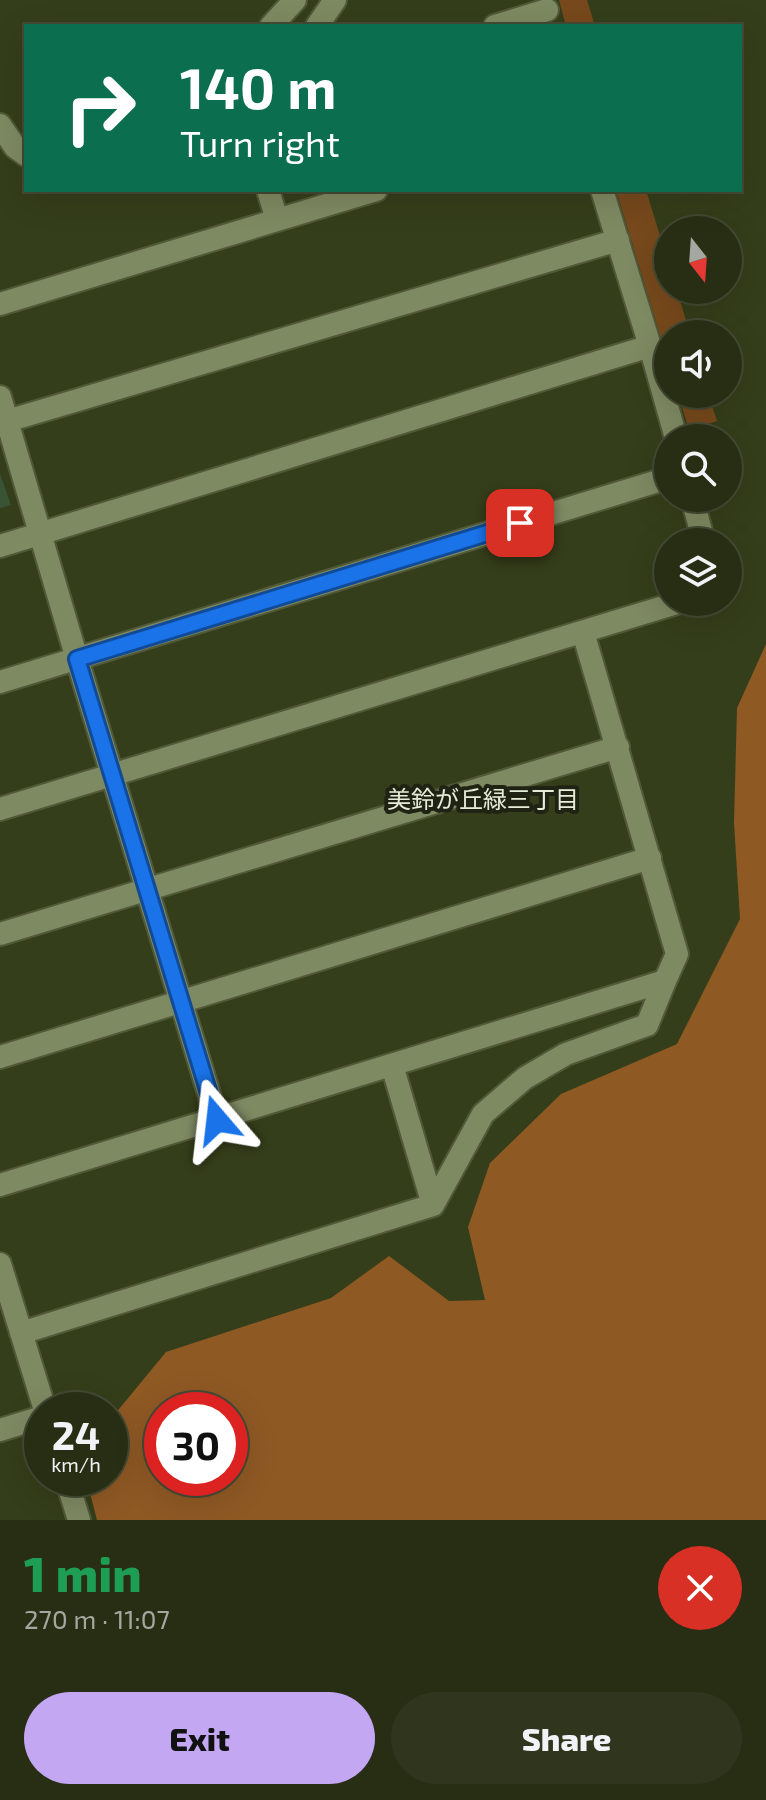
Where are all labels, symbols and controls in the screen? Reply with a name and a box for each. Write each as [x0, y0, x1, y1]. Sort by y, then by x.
text: 140 m [180, 53, 337, 120]
icon: right [48, 56, 152, 160]
text: Turn right [180, 121, 340, 164]
north arrow [654, 216, 742, 304]
map controls [654, 216, 742, 616]
button: sound [654, 320, 742, 408]
button: search [654, 424, 742, 512]
pin [486, 489, 554, 557]
icon: arrive [498, 501, 542, 545]
button: layers [654, 528, 742, 616]
district label: 美鈴が丘緑三丁目 [387, 784, 579, 813]
position arrow [175, 1078, 259, 1162]
speed limit sign: 30 [144, 1392, 248, 1496]
text: 24 [52, 1410, 100, 1458]
text: km/h [51, 1452, 101, 1476]
text: 1 min [24, 1544, 142, 1602]
button: close [658, 1546, 742, 1630]
text: 270 m · 11:07 [24, 1603, 170, 1634]
button: Exit [24, 1692, 375, 1784]
button: Share [391, 1692, 742, 1784]

